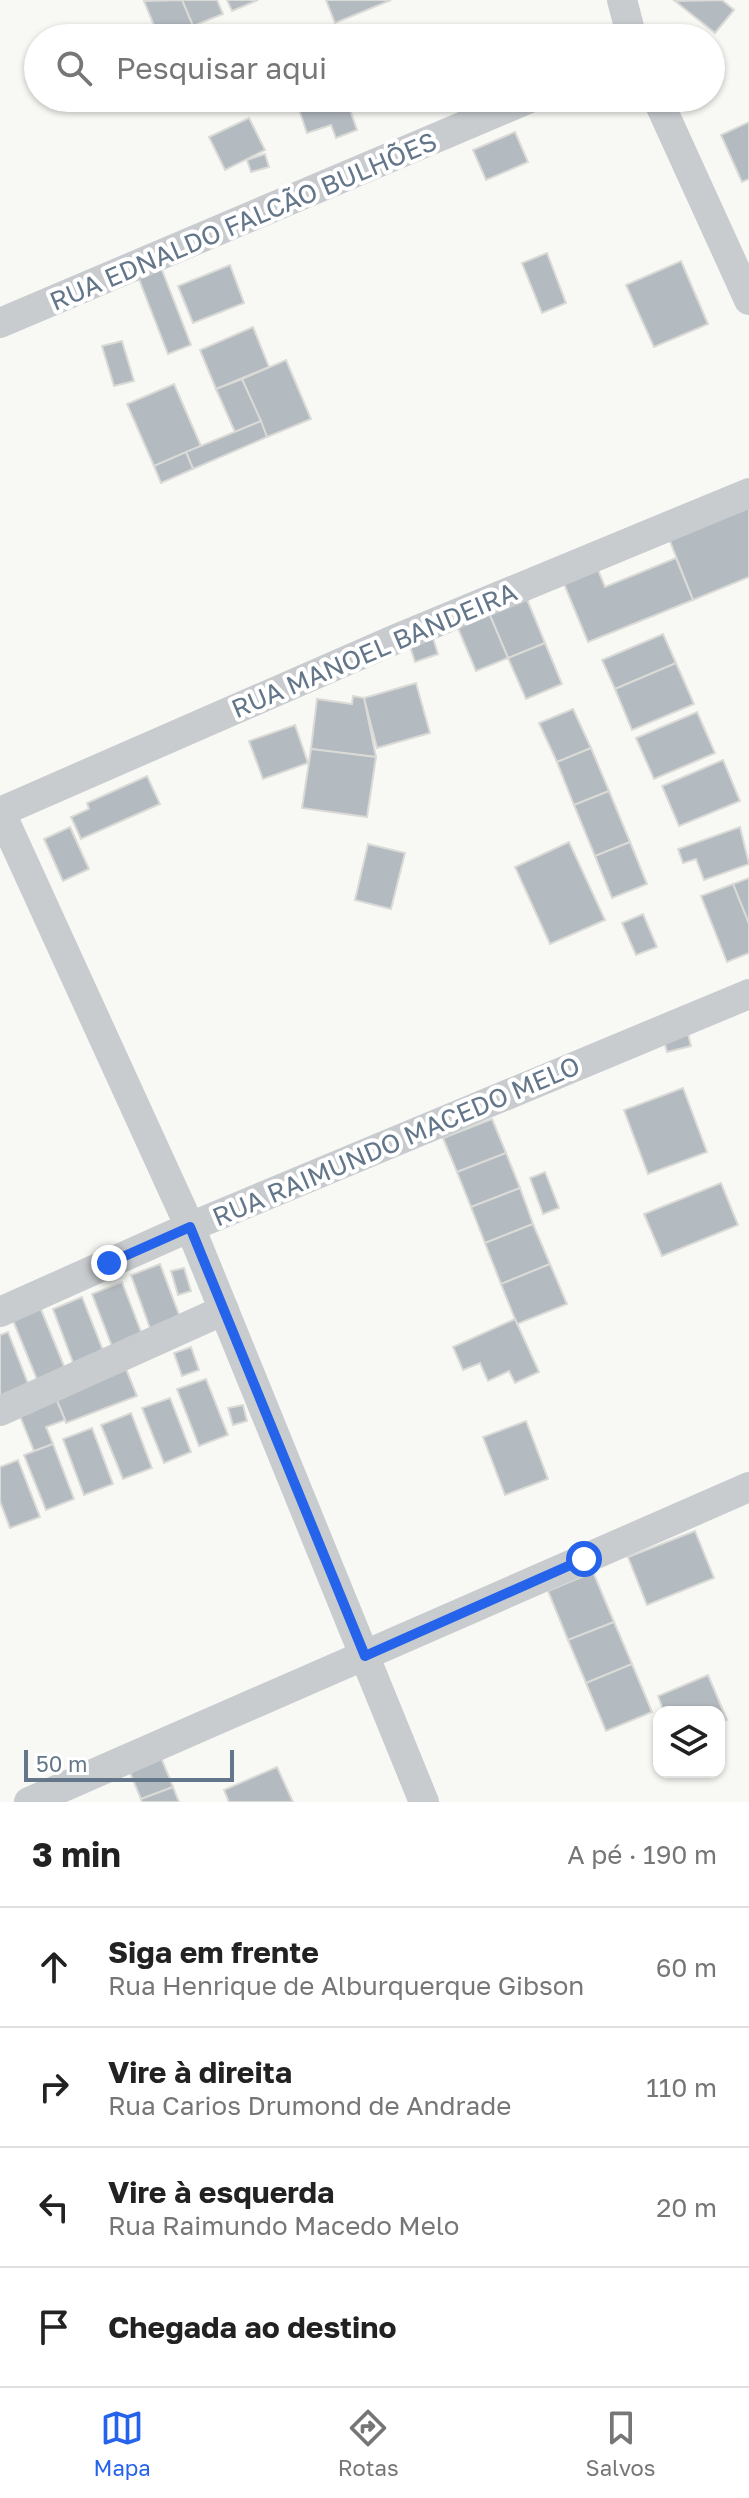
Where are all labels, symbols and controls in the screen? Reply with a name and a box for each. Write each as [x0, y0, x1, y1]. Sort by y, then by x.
search box [24, 24, 725, 112]
icon: search [52, 46, 96, 90]
text: Pesquisar aqui [116, 50, 327, 86]
street label: RUA EDNALDO FALCÃO BULHÕES [45, 125, 441, 317]
street label: RUA MANOEL BANDEIRA [227, 576, 521, 724]
street label: RUA RAIMUNDO MACEDO MELO [208, 1049, 584, 1233]
route end [91, 1245, 127, 1281]
route start [566, 1541, 602, 1577]
map controls [653, 1706, 725, 1778]
button: layers [653, 1706, 725, 1778]
scale bar [24, 1746, 234, 1782]
text: 50 m [36, 1750, 87, 1777]
text: 3 min [32, 1834, 121, 1874]
text: A pé · 190 m [567, 1839, 717, 1870]
text: Siga em frente [108, 1934, 319, 1970]
icon: ahead [32, 1945, 76, 1989]
text: 60 m [656, 1952, 717, 1983]
text: Rua Henrique de Alburquerque Gibson [108, 1970, 584, 2001]
text: Vire à direita [108, 2054, 292, 2090]
icon: right [32, 2065, 76, 2109]
text: 110 m [646, 2072, 717, 2103]
text: Rua Carios Drumond de Andrade [108, 2090, 511, 2121]
text: Vire à esquerda [108, 2174, 334, 2210]
icon: left [32, 2185, 76, 2229]
text: 20 m [656, 2192, 717, 2223]
text: Rua Raimundo Macedo Melo [108, 2210, 459, 2241]
icon: arrive [32, 2305, 76, 2349]
text: Chegada ao destino [108, 2309, 396, 2345]
tab: Mapa [93, 2406, 151, 2481]
tab: Rotas [338, 2406, 399, 2481]
tab: Salvos [586, 2406, 655, 2481]

